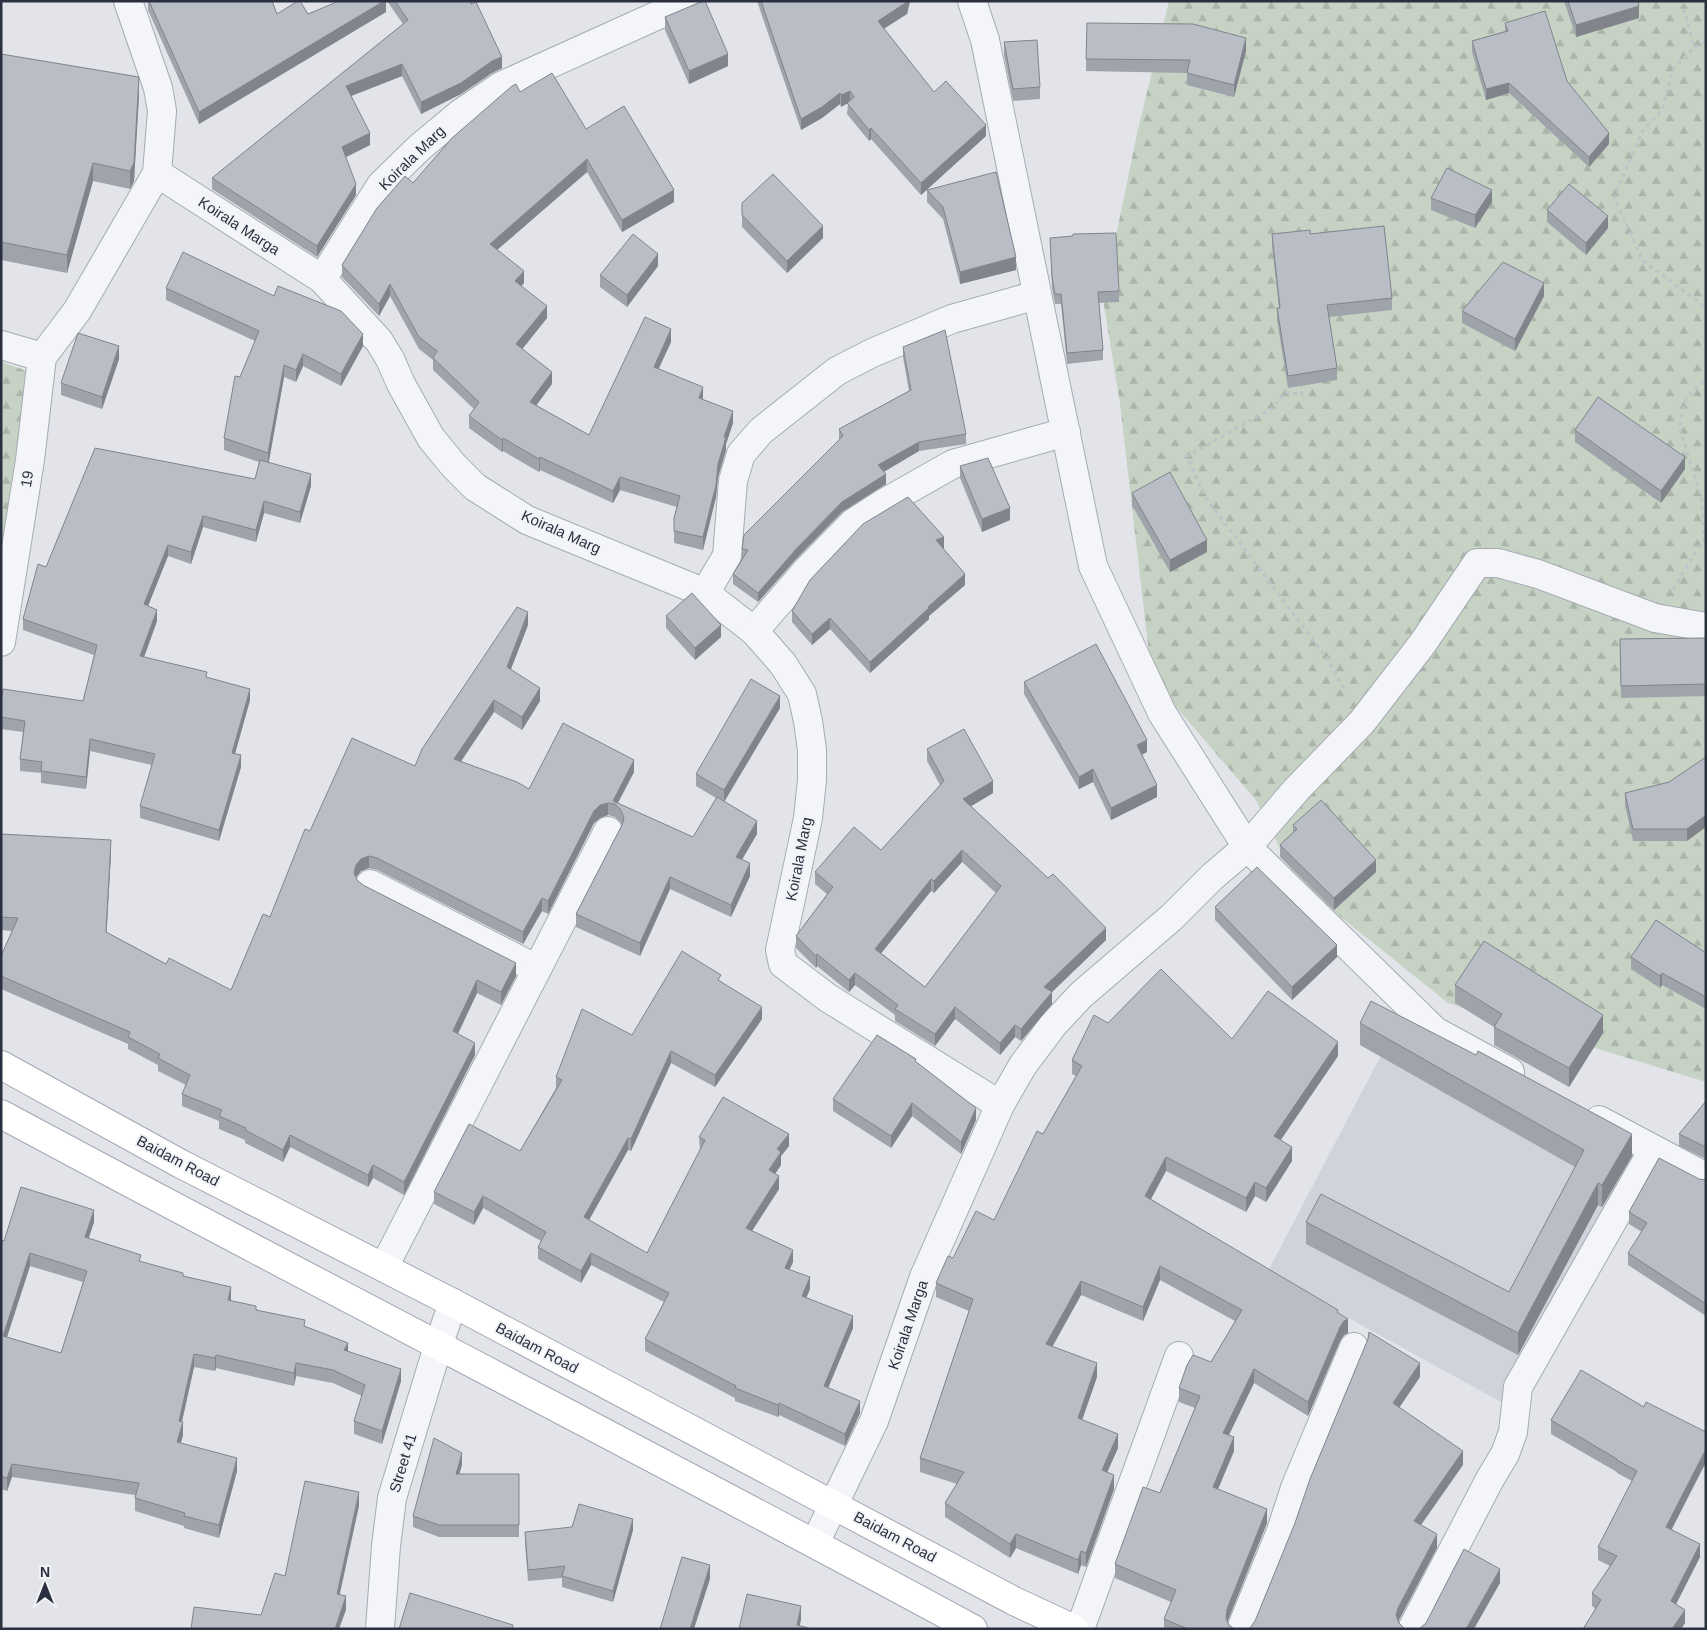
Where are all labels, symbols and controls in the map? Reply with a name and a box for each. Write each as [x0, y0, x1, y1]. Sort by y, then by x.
street label: Koirala Marg [375, 122, 448, 193]
street label: Koirala Marga [195, 193, 284, 258]
street label: 19 [17, 469, 36, 488]
street label: Koirala Marg [519, 506, 604, 557]
street label: Koirala Marg [782, 816, 815, 902]
street label: Baidam Road [134, 1132, 222, 1189]
street label: Koirala Marga [884, 1277, 931, 1372]
street label: Baidam Road [493, 1319, 581, 1376]
street label: Street 41 [385, 1431, 420, 1494]
street label: Baidam Road [851, 1508, 939, 1565]
north arrow [20, 1560, 70, 1610]
text: N [40, 1564, 50, 1580]

